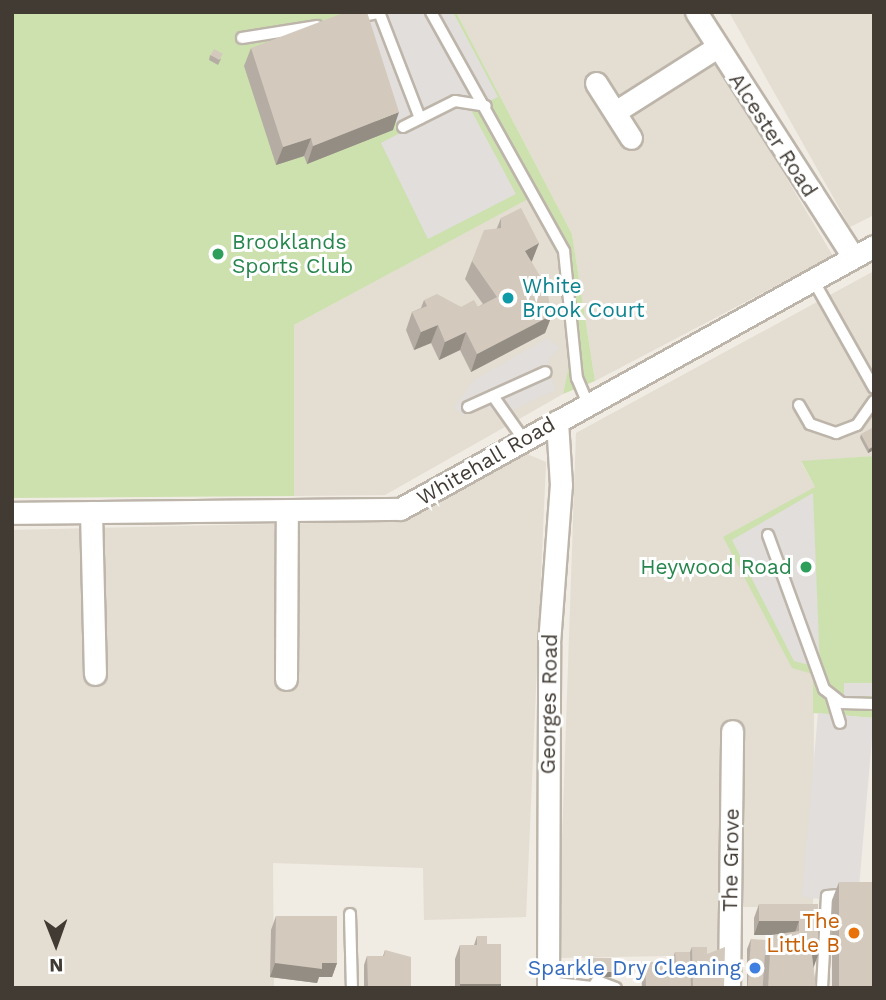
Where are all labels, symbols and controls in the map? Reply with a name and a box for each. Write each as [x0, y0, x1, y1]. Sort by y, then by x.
street label: Alcester Road [723, 68, 823, 202]
place label: Brooklands Sports Club [232, 229, 353, 279]
marker: Brooklands Sports Club [210, 246, 226, 262]
place label: White Brook Court [522, 273, 645, 323]
marker: White Brook Court [500, 290, 516, 306]
street label: Whitehall Road [412, 411, 560, 511]
place label: Heywood Road [640, 554, 792, 580]
marker: Heywood Road [798, 559, 814, 575]
street label: Georges Road [535, 633, 563, 775]
street label: The Grove [717, 808, 745, 912]
place label: The Little B [766, 908, 840, 958]
north arrow [21, 909, 91, 979]
marker: The Little B [846, 925, 862, 941]
text: N [49, 954, 64, 977]
place label: Sparkle Dry Cleaning [527, 955, 741, 981]
marker: Sparkle Dry Cleaning [747, 960, 763, 976]

